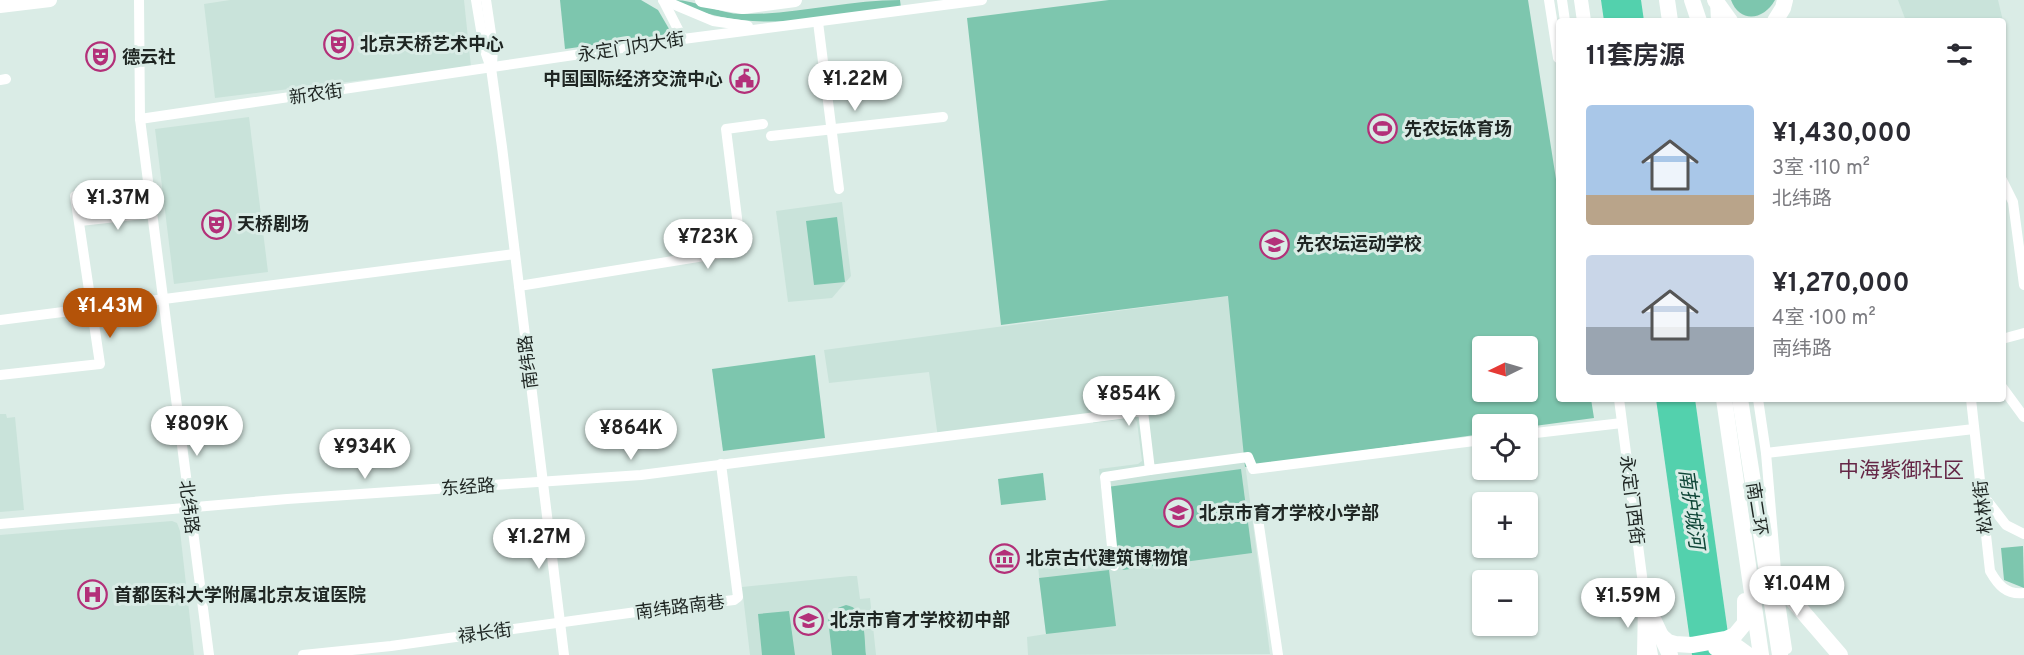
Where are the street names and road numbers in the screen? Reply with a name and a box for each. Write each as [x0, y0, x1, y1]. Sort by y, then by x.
street label: 永定门内大街 [576, 29, 686, 68]
street label: 新农街 [288, 80, 345, 111]
street label: 南纬路 [515, 334, 544, 390]
street label: 永定门西街 [1614, 454, 1647, 546]
street label: 东经路 [440, 475, 496, 502]
street label: 北纬路 [173, 479, 202, 535]
street label: 松林街 [1970, 479, 1999, 535]
street label: 南二环 [1740, 481, 1771, 538]
street label: 南纬路南巷 [634, 592, 726, 625]
street label: 禄长街 [457, 619, 514, 650]

